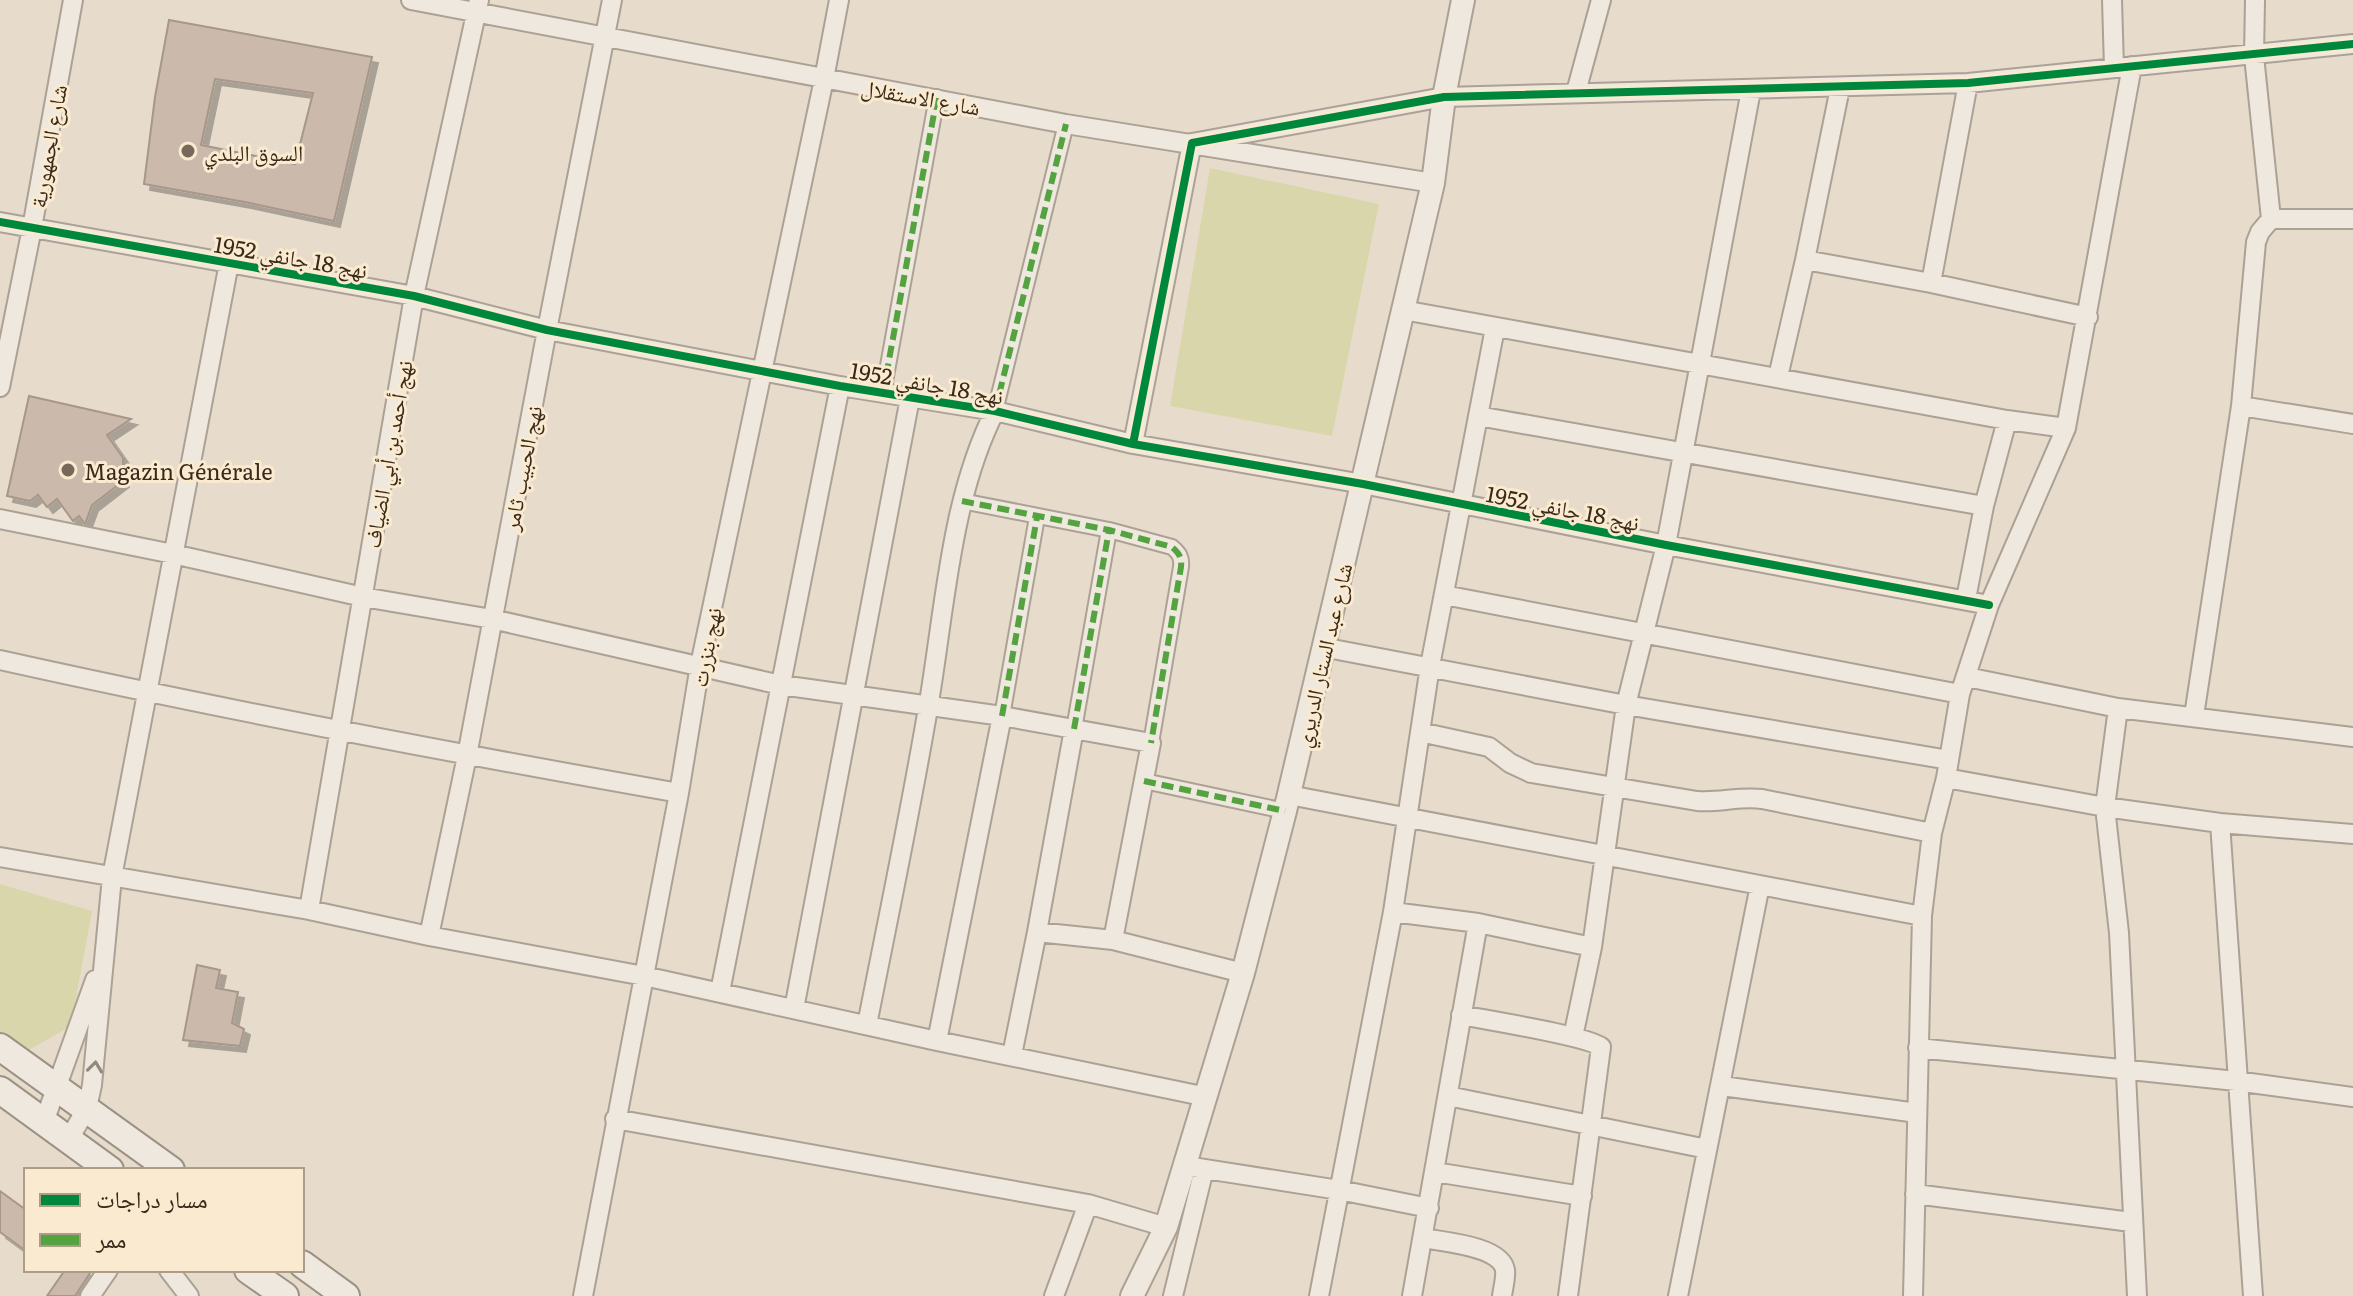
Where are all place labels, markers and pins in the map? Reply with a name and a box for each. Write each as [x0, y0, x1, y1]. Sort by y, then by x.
place label: السوق البلدي [204, 135, 303, 170]
marker: السوق البلدي [179, 142, 197, 160]
place label: Magazin Générale [84, 454, 273, 487]
marker: Magazin Générale [59, 461, 77, 479]

